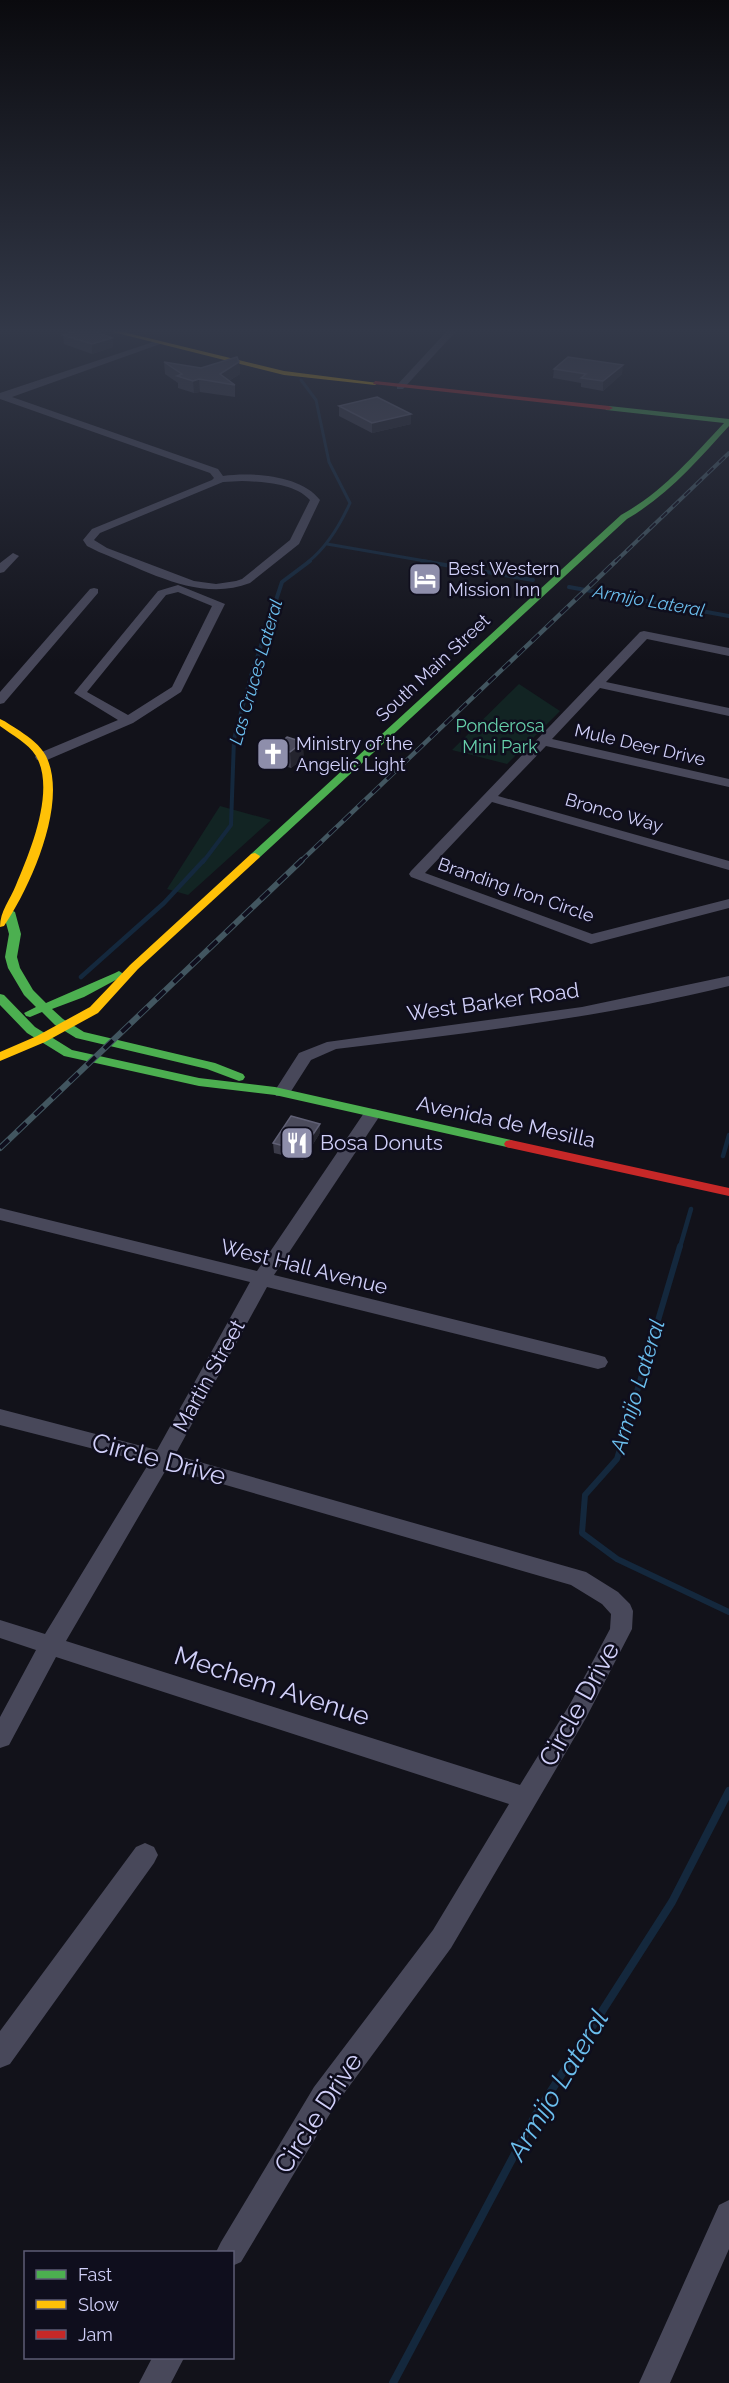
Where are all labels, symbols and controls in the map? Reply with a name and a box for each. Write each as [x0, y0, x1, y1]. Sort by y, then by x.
place label: Best Western Mission Inn [448, 558, 559, 600]
hotel icon: Best Western Mission Inn [407, 561, 443, 597]
water label: Armijo Lateral [590, 580, 707, 621]
water label: Las Cruces Lateral [225, 596, 286, 747]
street label: South Main Street [371, 610, 494, 726]
park label: Ponderosa Mini Park [455, 715, 545, 757]
street label: Mule Deer Drive [572, 719, 708, 770]
place label: Ministry of the Angelic Light [296, 733, 413, 775]
church icon: Ministry of the Angelic Light [255, 736, 291, 772]
street label: Bronco Way [563, 789, 666, 837]
street label: Branding Iron Circle [435, 853, 597, 926]
street label: West Barker Road [405, 977, 581, 1026]
street label: Avenida de Mesilla [414, 1090, 598, 1153]
restaurant icon: Bosa Donuts [279, 1125, 315, 1161]
place label: Bosa Donuts [320, 1130, 443, 1155]
street label: West Hall Avenue [218, 1234, 390, 1299]
street label: Martin Street [167, 1315, 250, 1436]
water label: Armijo Lateral [604, 1316, 670, 1457]
street label: Circle Drive [89, 1427, 229, 1491]
street label: Circle Drive [533, 1637, 625, 1771]
street label: Mechem Avenue [171, 1640, 373, 1732]
water label: Armijo Lateral [499, 2004, 615, 2167]
street label: Circle Drive [268, 2047, 368, 2179]
legend [24, 2251, 234, 2359]
text: Fast [78, 2264, 112, 2285]
text: Slow [78, 2294, 119, 2315]
text: Jam [78, 2324, 113, 2345]

